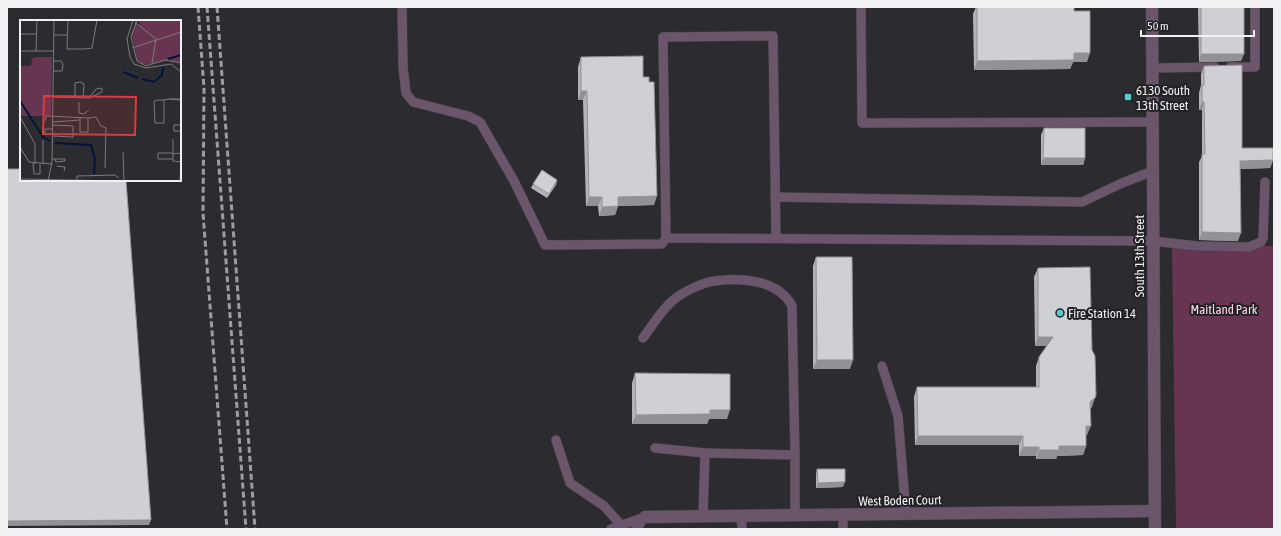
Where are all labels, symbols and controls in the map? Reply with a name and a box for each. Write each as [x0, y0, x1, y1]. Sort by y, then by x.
scale bar [1141, 12, 1254, 38]
text: 50 m [1147, 19, 1169, 33]
inset map [20, 20, 181, 181]
place label: 6130 South 13th Street [1136, 83, 1190, 113]
marker: 6130 South 13th Street [1123, 92, 1133, 102]
street label: South 13th Street [1132, 215, 1147, 297]
park label: Maitland Park [1191, 302, 1258, 317]
place label: Fire Station 14 [1068, 306, 1136, 321]
marker: Fire Station 14 [1055, 308, 1065, 318]
street label: West Boden Court [858, 492, 942, 509]

